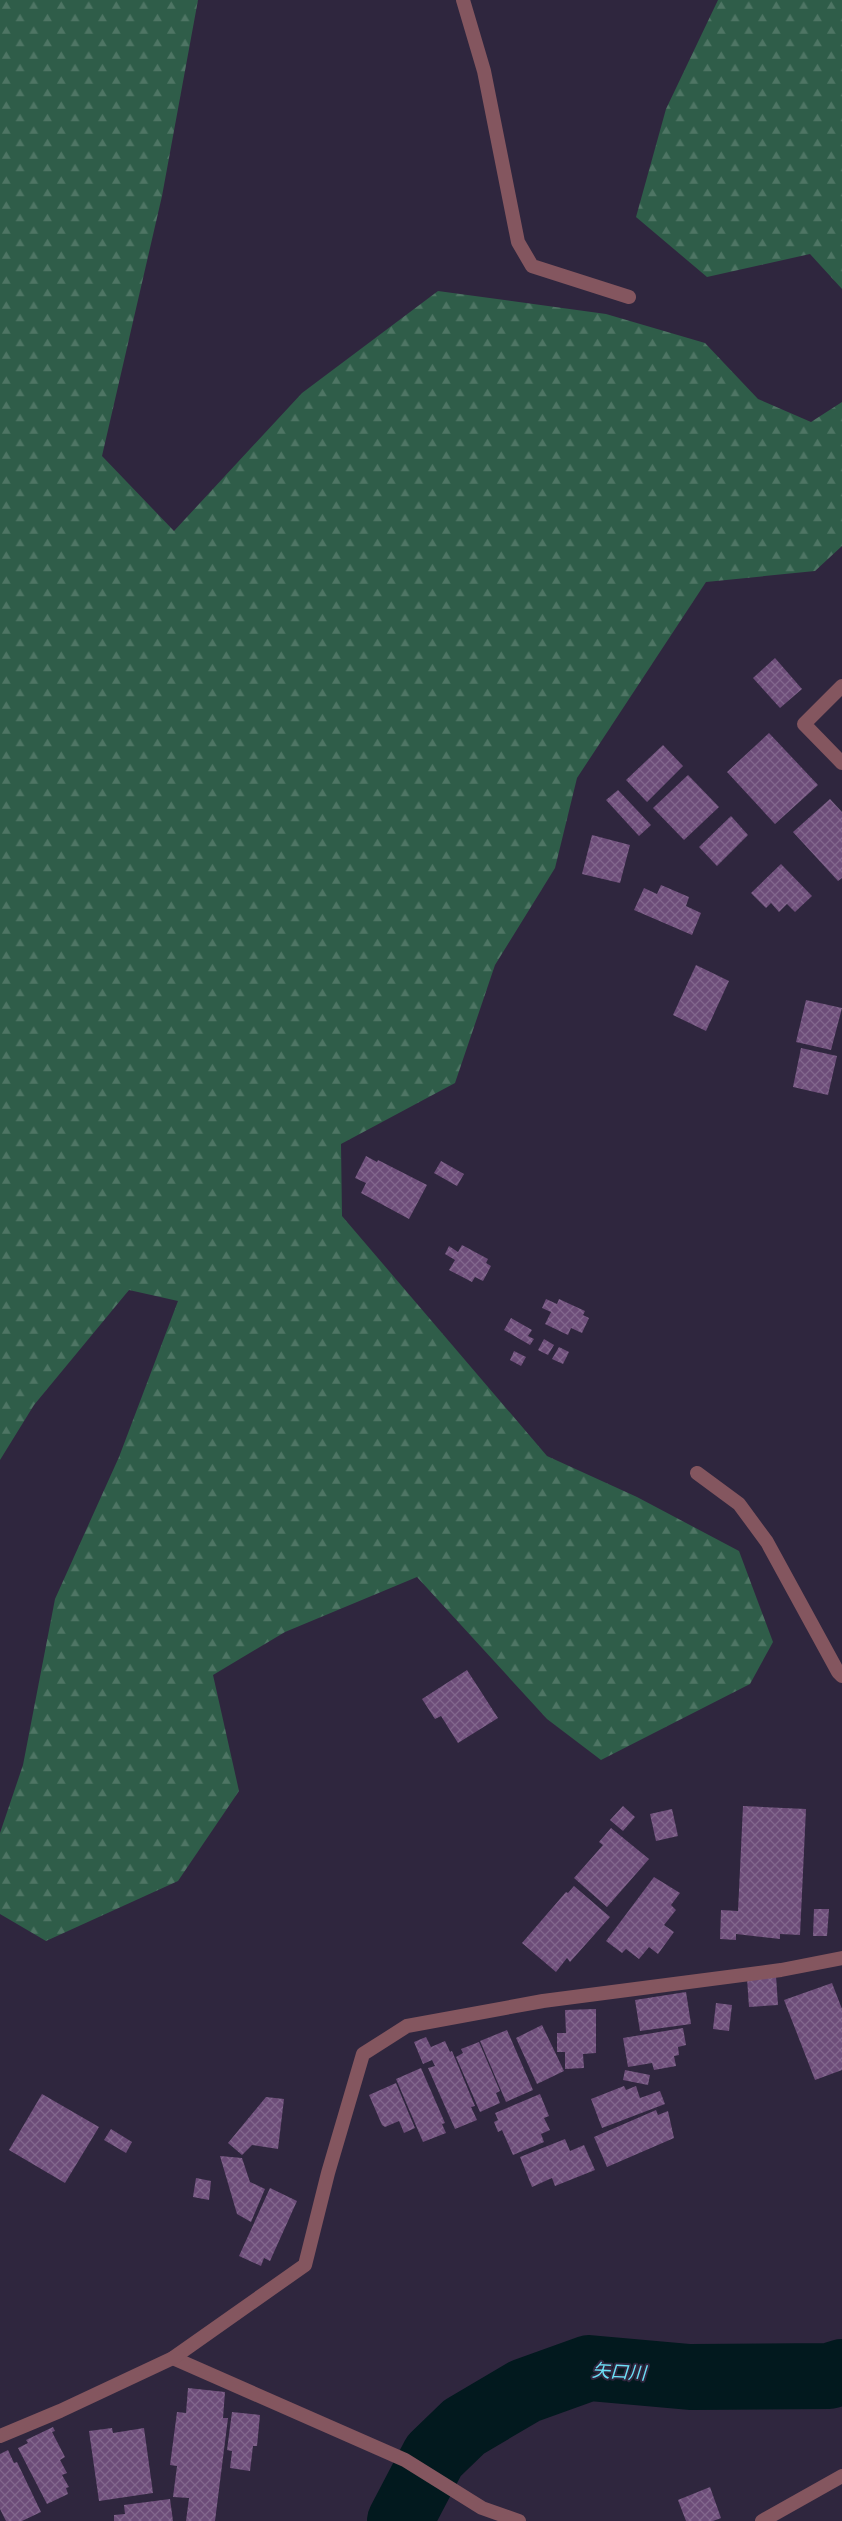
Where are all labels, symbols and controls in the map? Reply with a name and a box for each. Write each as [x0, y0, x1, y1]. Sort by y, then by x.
water label: 矢口川 [591, 2360, 649, 2385]

